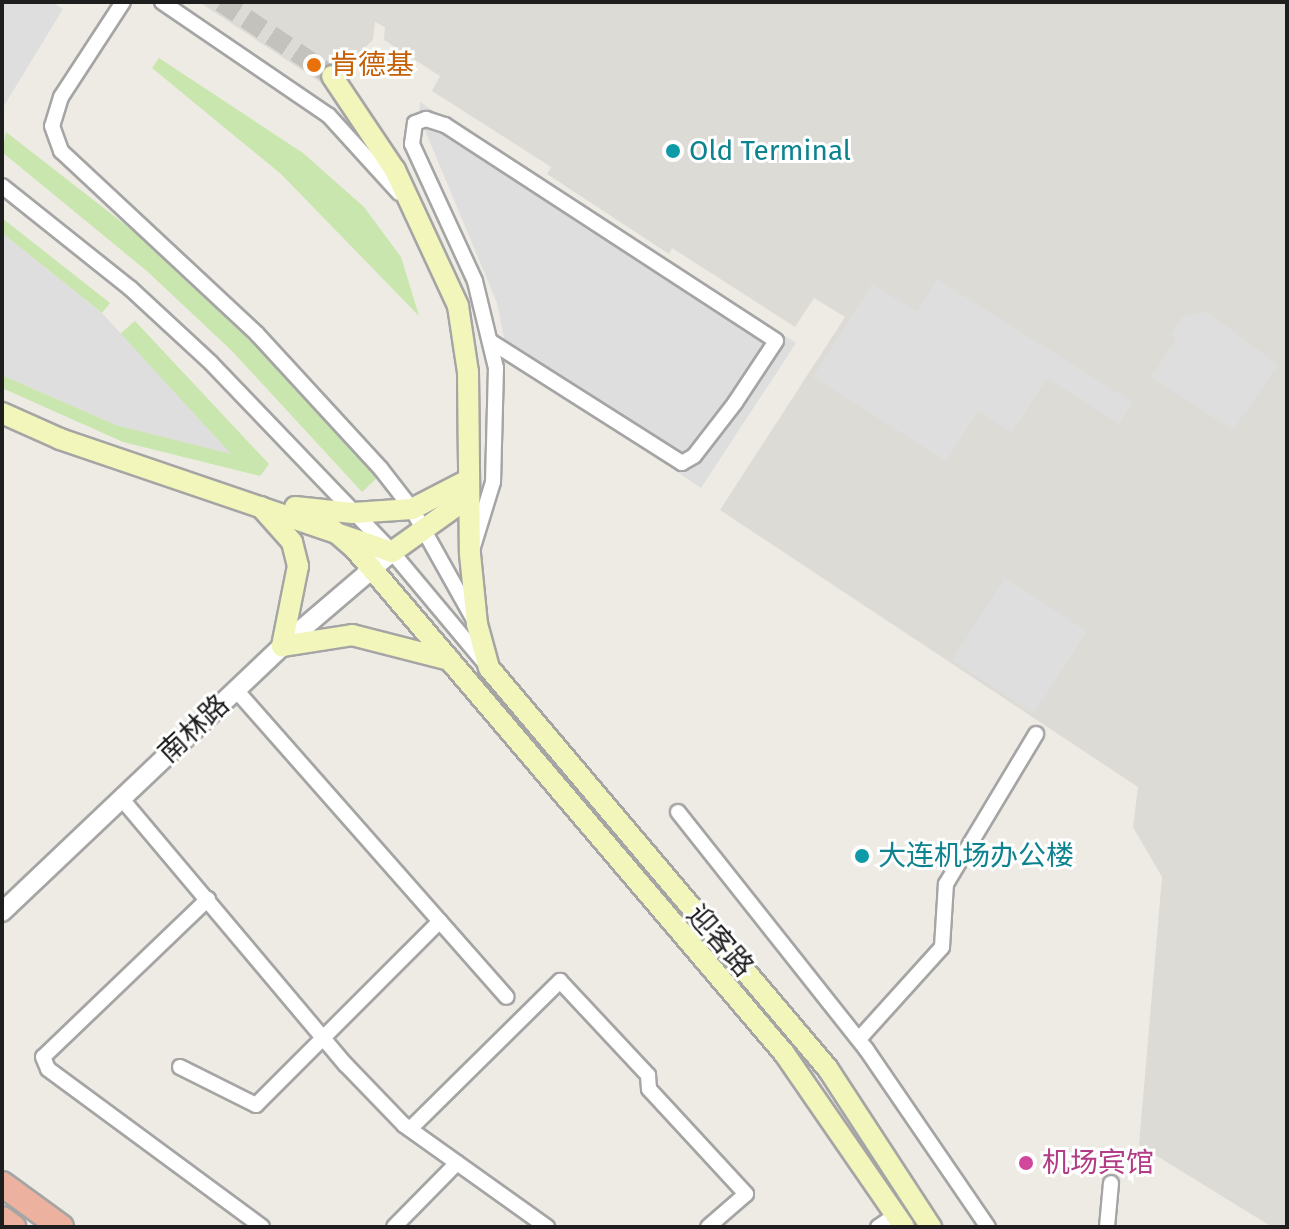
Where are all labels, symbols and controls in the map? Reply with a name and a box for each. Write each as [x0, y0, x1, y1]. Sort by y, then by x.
place label: 肯德基 [330, 48, 414, 82]
marker: 肯德基 [305, 56, 323, 74]
place label: Old Terminal [689, 134, 851, 168]
marker: Old Terminal [664, 142, 682, 160]
street label: 南林路 [152, 688, 236, 770]
place label: 大连机场办公楼 [878, 839, 1074, 873]
marker: 大连机场办公楼 [853, 847, 871, 865]
street label: 迎客路 [680, 898, 760, 984]
place label: 机场宾馆 [1042, 1146, 1154, 1180]
marker: 机场宾馆 [1017, 1154, 1035, 1172]

